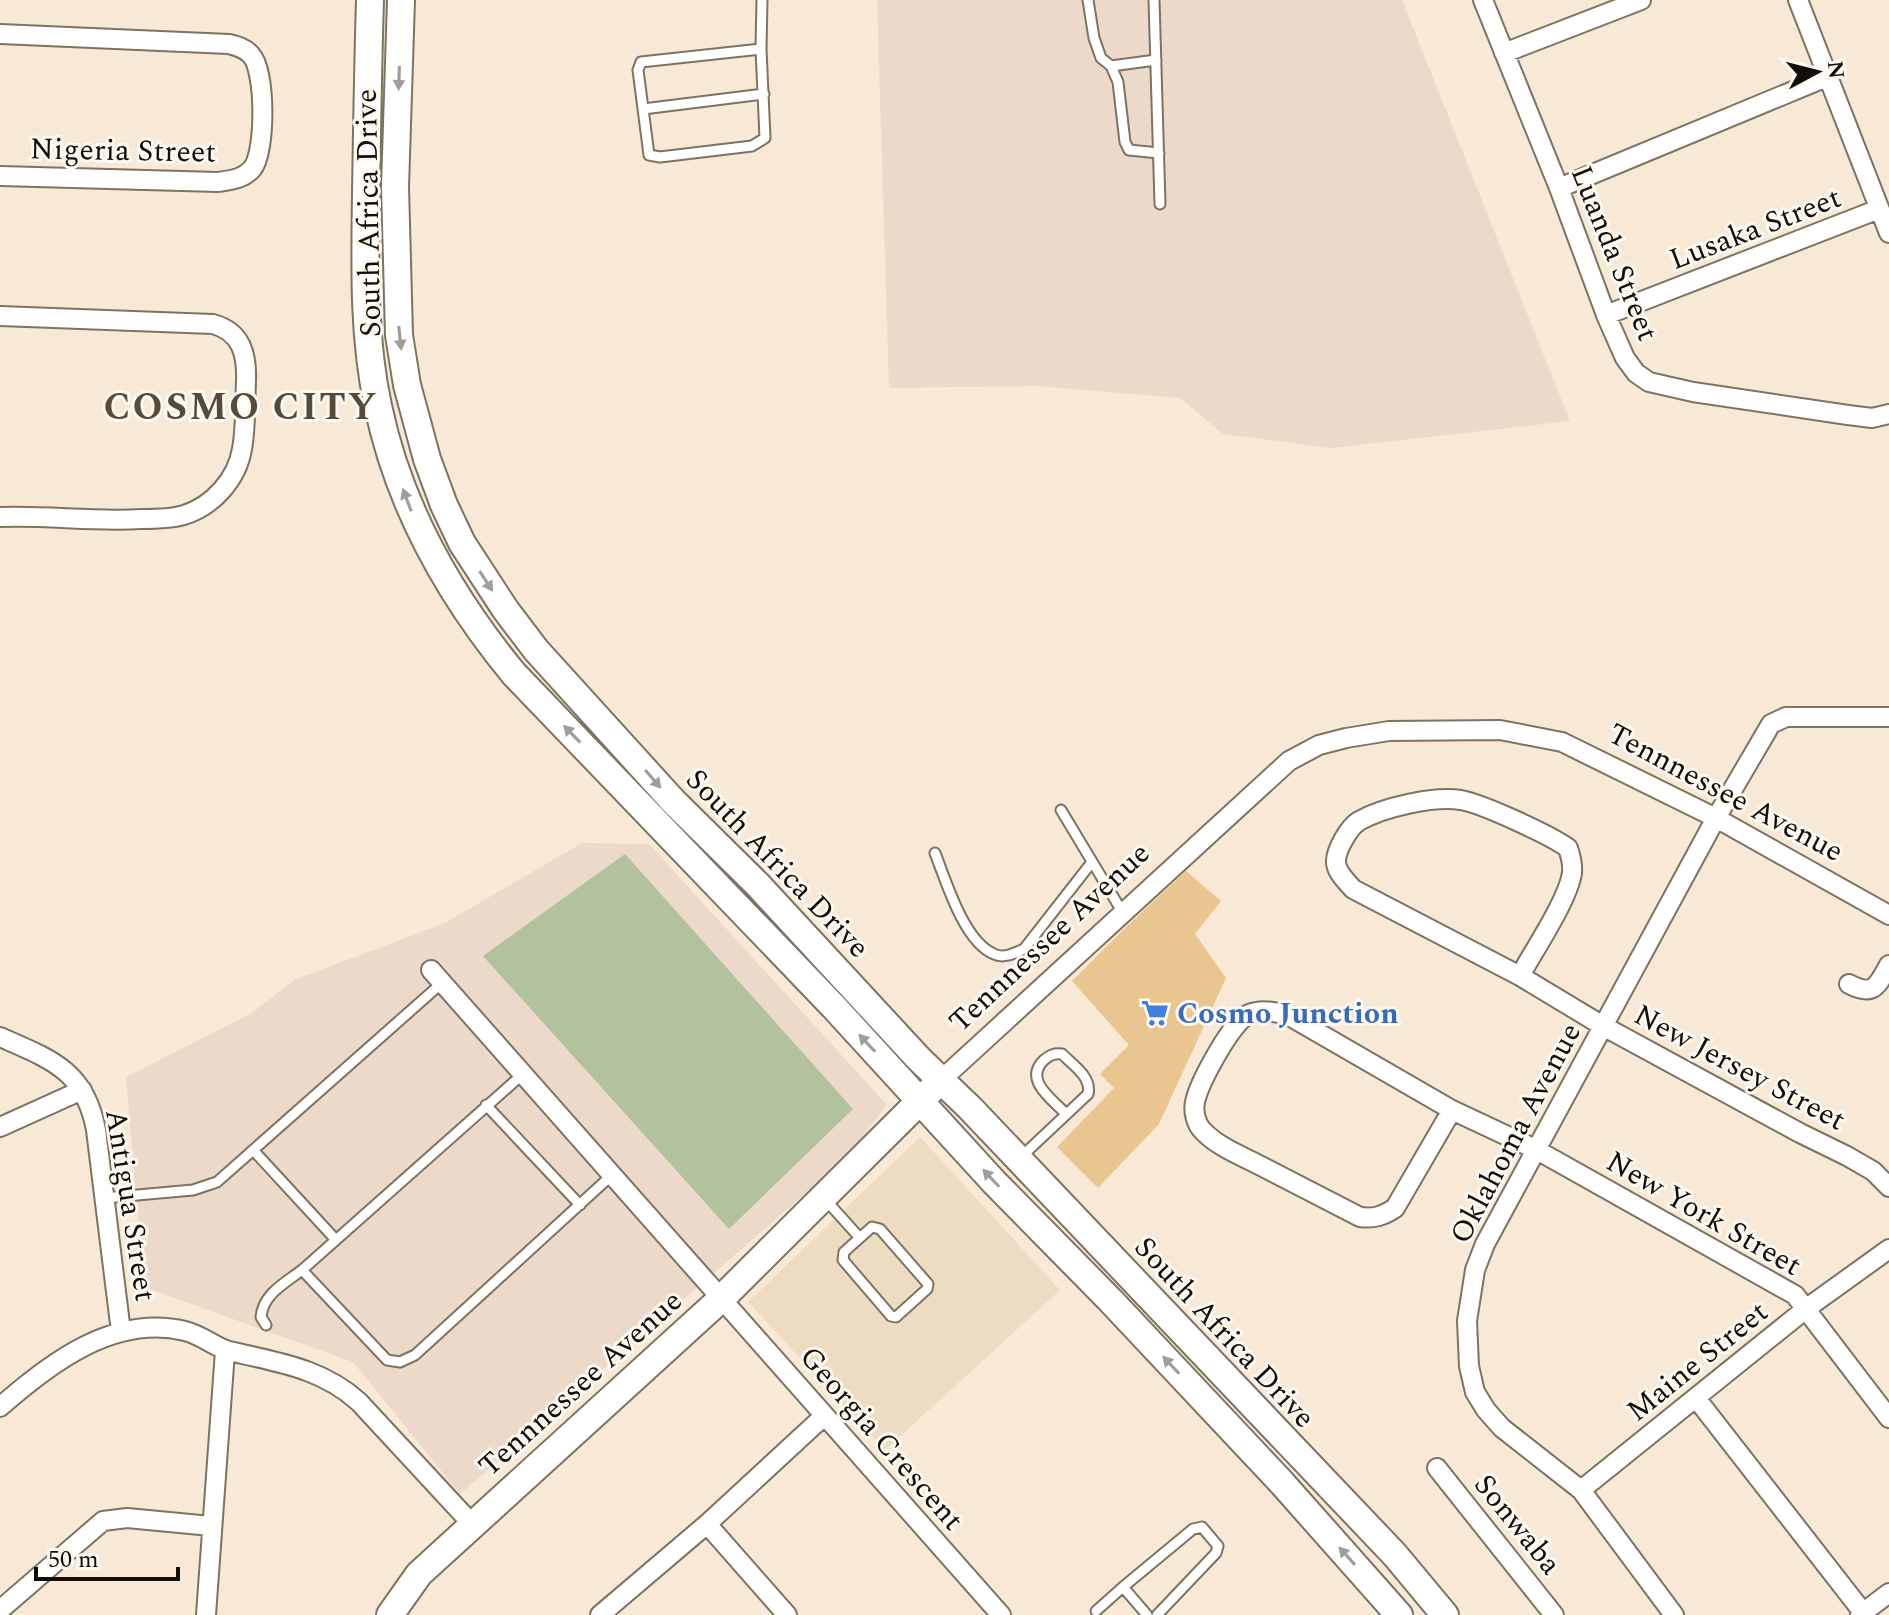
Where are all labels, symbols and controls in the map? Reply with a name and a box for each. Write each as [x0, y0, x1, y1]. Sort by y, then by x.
north arrow [1777, 32, 1857, 112]
text: N [1818, 59, 1853, 81]
one-way arrow [392, 66, 405, 91]
street label: South Africa Drive [344, 88, 394, 338]
street label: Nigeria Street [30, 126, 216, 176]
street label: Luanda Street [1558, 159, 1670, 348]
street label: Lusaka Street [1663, 175, 1848, 283]
one-way arrow [393, 326, 406, 351]
district label: COSMO CITY [104, 379, 378, 437]
one-way arrow [400, 488, 413, 512]
one-way arrow [478, 570, 493, 591]
street label: Tennnessee Avenue [1599, 711, 1852, 875]
one-way arrow [563, 725, 581, 744]
street label: South Africa Drive [674, 758, 880, 969]
one-way arrow [644, 769, 661, 789]
street label: Tennnessee Avenue [938, 832, 1161, 1044]
place label: Cosmo Junction [1177, 991, 1399, 1037]
street label: New Jersey Street [1625, 993, 1854, 1143]
supermarket icon: Cosmo Junction [1140, 998, 1170, 1028]
street label: Oklahoma Avenue [1438, 1015, 1594, 1252]
one-way arrow [859, 1034, 877, 1053]
street label: Antigua Street [92, 1106, 168, 1305]
street label: New York Street [1597, 1139, 1810, 1289]
one-way arrow [983, 1169, 1001, 1188]
street label: South Africa Drive [1123, 1226, 1326, 1439]
street label: Tennnessee Avenue [468, 1279, 693, 1488]
street label: Maine Street [1617, 1290, 1779, 1433]
street label: Georgia Crescent [788, 1336, 975, 1541]
one-way arrow [1163, 1356, 1181, 1375]
street label: Sonwaba [1462, 1464, 1573, 1585]
scale bar [36, 1531, 178, 1581]
text: 50 m [48, 1542, 99, 1578]
one-way arrow [1339, 1547, 1357, 1566]

